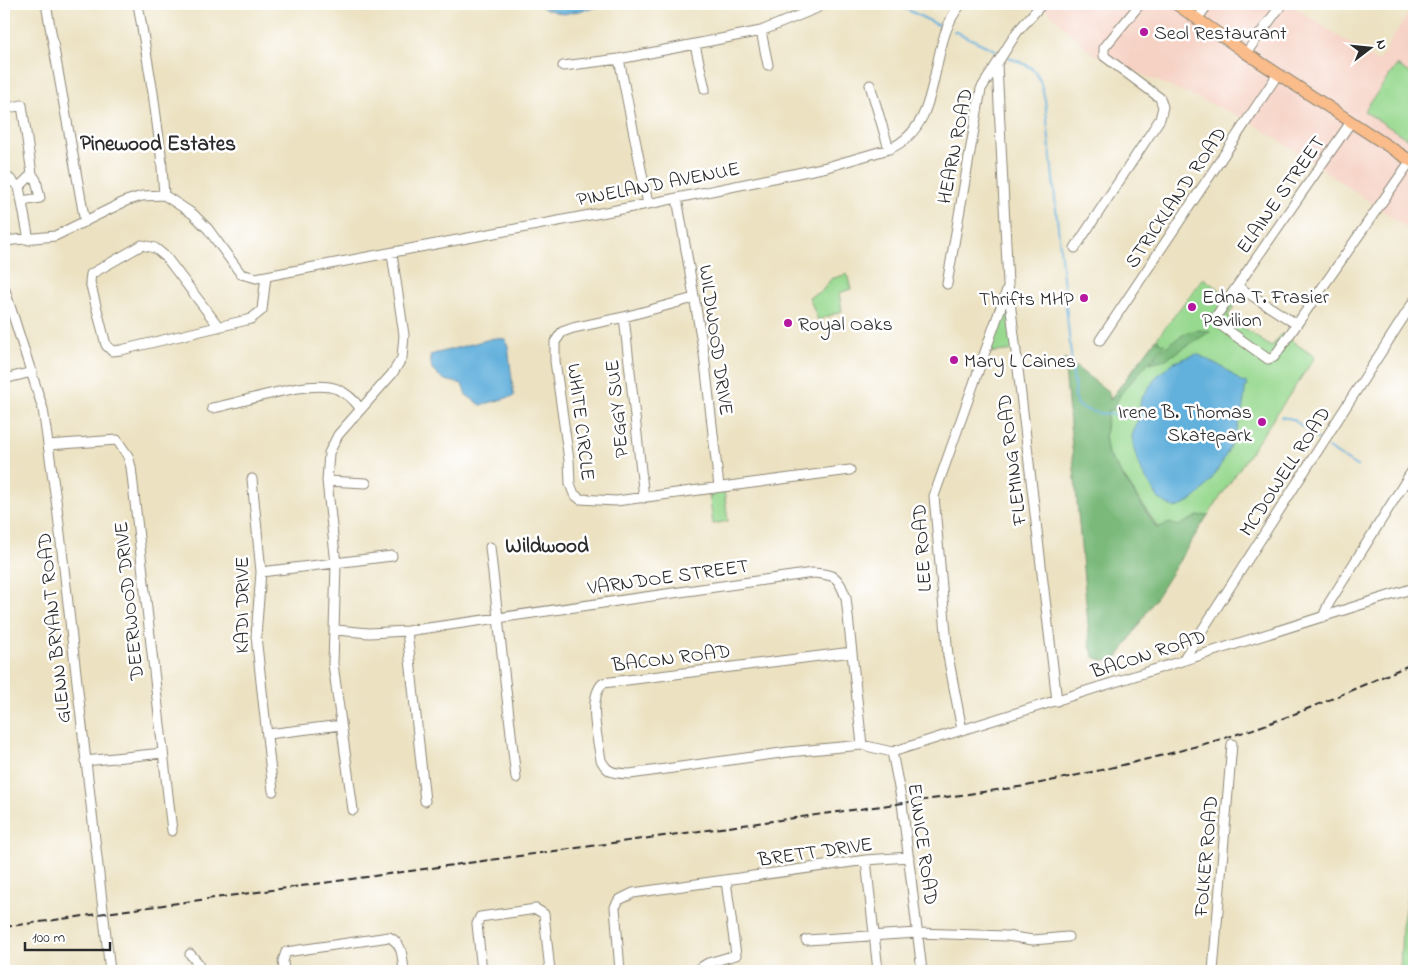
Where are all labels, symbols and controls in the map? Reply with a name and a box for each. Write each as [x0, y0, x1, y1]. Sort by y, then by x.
place label: Seol Restaurant [1154, 20, 1287, 49]
north arrow [1346, 22, 1396, 72]
marker: Seol Restaurant [1138, 26, 1150, 38]
text: N [1370, 37, 1392, 52]
street label: HEARN ROAD [931, 86, 982, 207]
street label: STRICKLAND ROAD [1119, 122, 1235, 275]
district label: Pinewood Estates [80, 130, 236, 160]
street label: ELAINE STREET [1231, 130, 1334, 260]
street label: PINELAND AVENUE [574, 155, 743, 215]
street label: WILDWOOD DRIVE [690, 263, 739, 417]
place label: Edna T. Frasier Pavilion [1202, 284, 1330, 336]
place label: Thrifts MHP [979, 286, 1075, 315]
marker: Thrifts MHP [1078, 292, 1090, 304]
marker: Edna T. Frasier Pavilion [1186, 301, 1198, 313]
place label: Royal Oaks [798, 311, 893, 340]
marker: Royal Oaks [782, 317, 794, 329]
place label: Mary L Caines [964, 348, 1076, 377]
marker: Mary L Caines [948, 354, 960, 366]
street label: PEGGY SUE [599, 358, 638, 459]
street label: WHITE CIRCLE [558, 362, 601, 483]
street label: FLEMING ROAD [991, 393, 1036, 528]
place label: Irene B. Thomas Skatepark [1118, 399, 1252, 451]
street label: MCDOWELL ROAD [1233, 402, 1339, 543]
marker: Irene B. Thomas Skatepark [1256, 416, 1268, 428]
street label: LEE ROAD [906, 503, 941, 593]
street label: DEERWOOD DRIVE [108, 520, 153, 683]
street label: GLENN BRYANT ROAD [31, 531, 80, 724]
district label: Wildwood [505, 532, 589, 562]
street label: VARNDOE STREET [585, 553, 751, 604]
street label: KADI DRIVE [229, 556, 258, 654]
street label: BACON ROAD [1087, 623, 1210, 688]
street label: BACON ROAD [609, 638, 732, 681]
street label: EUNICE ROAD [899, 782, 944, 907]
street label: FOLKER ROAD [1188, 795, 1227, 919]
street label: BRETT DRIVE [755, 831, 874, 876]
scale bar [25, 920, 110, 952]
text: 100 m [32, 927, 65, 949]

